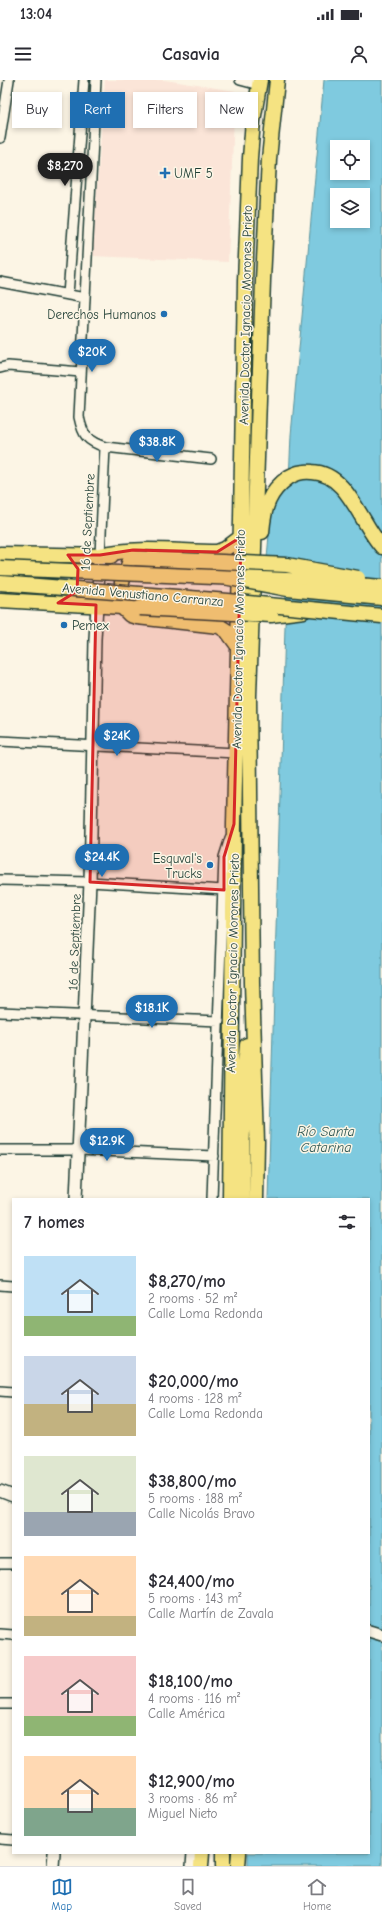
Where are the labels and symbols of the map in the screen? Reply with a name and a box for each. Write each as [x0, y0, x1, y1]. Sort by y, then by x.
pin: $8,270 [32, 153, 98, 187]
place label: UMF 5 [174, 166, 213, 181]
marker: UMF 5 [159, 167, 171, 179]
street label: Avenida Doctor Ignacio Morones Prieto [236, 205, 255, 425]
place label: Derechos Humanos [47, 307, 156, 322]
marker: Derechos Humanos [159, 309, 169, 319]
pin: $20K [68, 339, 116, 373]
pin: $38.8K [124, 429, 190, 463]
street label: 16 de Septiembre [77, 473, 98, 571]
street label: Avenida Doctor Ignacio Morones Prieto [229, 529, 248, 749]
street label: Avenida Venustiano Carranza [62, 580, 224, 609]
place label: Pemex [72, 618, 110, 633]
marker: Pemex [59, 620, 69, 630]
pin: $24K [93, 723, 141, 757]
pin: $24.4K [69, 844, 135, 878]
place label: Esquval's Trucks [153, 851, 202, 881]
street label: Avenida Doctor Ignacio Morones Prieto [223, 853, 242, 1073]
marker: Esquval's Trucks [205, 860, 215, 870]
street label: 16 de Septiembre [65, 893, 84, 991]
pin: $18.1K [119, 995, 185, 1029]
water label: Río Santa Catarina [297, 1123, 355, 1156]
pin: $12.9K [74, 1128, 140, 1162]

